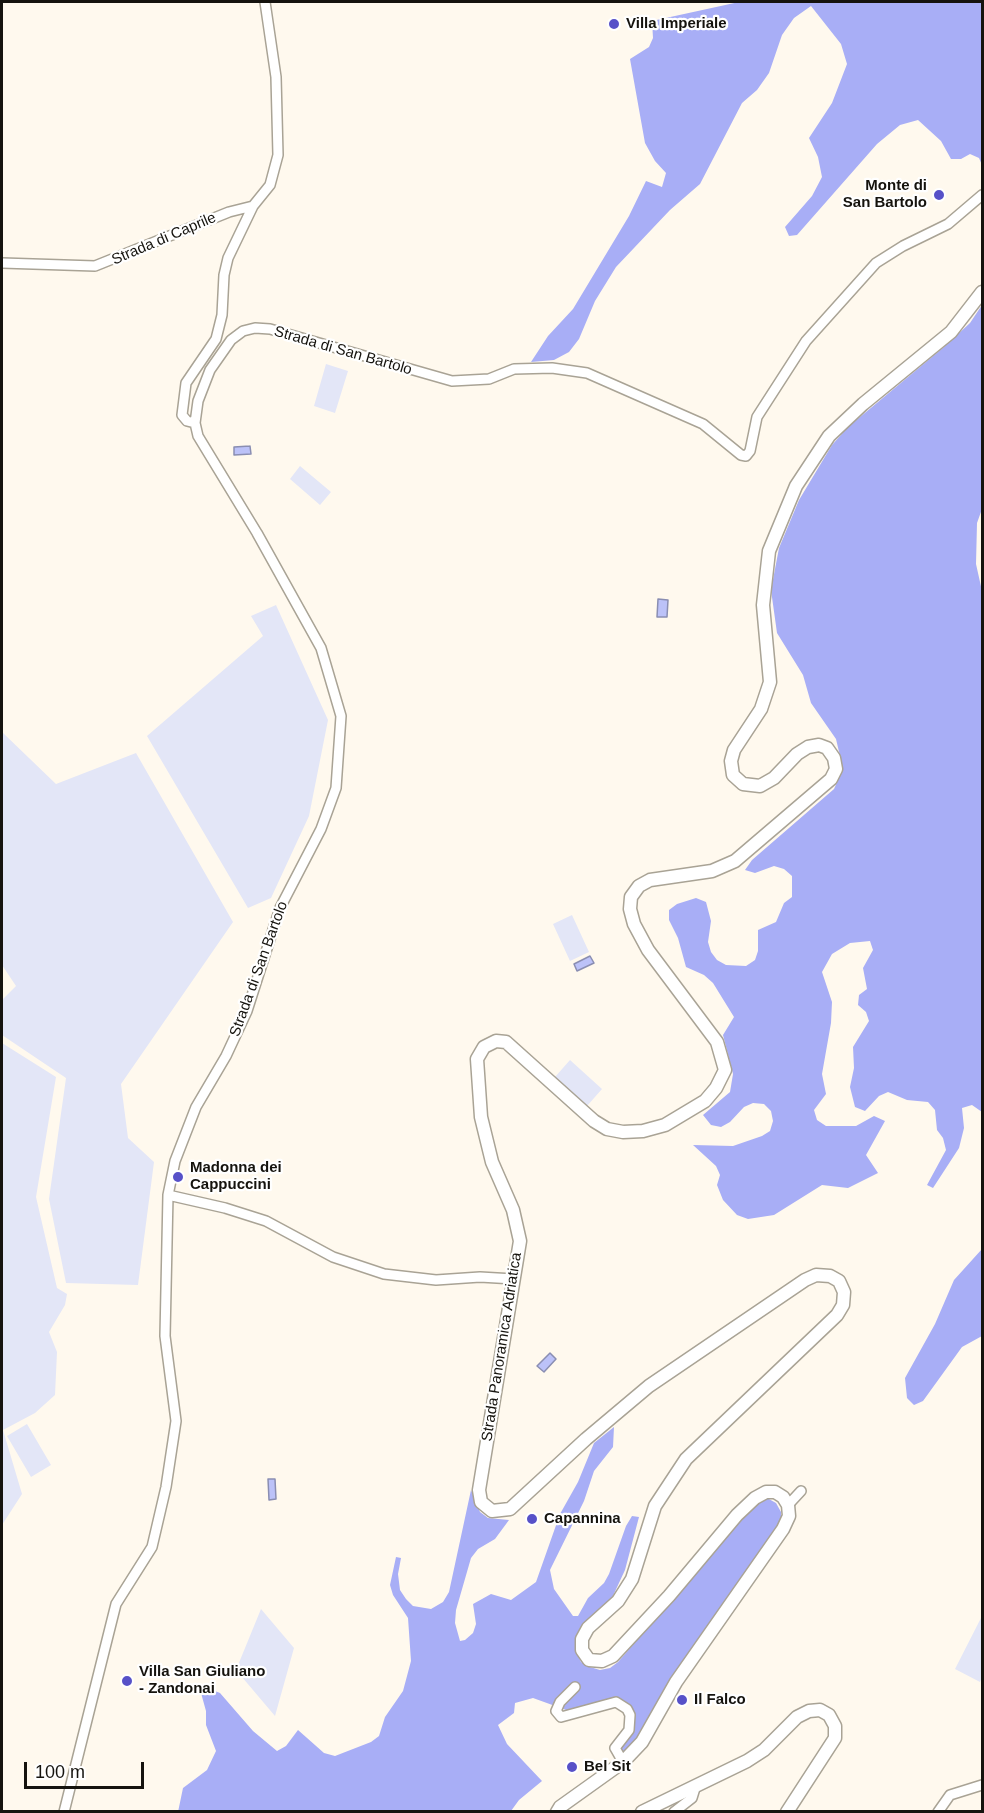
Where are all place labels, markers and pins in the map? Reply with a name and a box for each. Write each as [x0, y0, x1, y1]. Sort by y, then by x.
place label: Villa Imperiale [626, 15, 727, 33]
marker: Villa Imperiale [607, 17, 621, 31]
place label: Monte di San Bartolo [843, 177, 927, 212]
marker: Monte di San Bartolo [932, 188, 946, 202]
place label: Madonna dei Cappuccini [190, 1159, 282, 1194]
marker: Madonna dei Cappuccini [171, 1170, 185, 1184]
place label: Capannina [544, 1510, 621, 1528]
marker: Capannina [525, 1512, 539, 1526]
place label: Villa San Giuliano - Zandonai [139, 1663, 265, 1698]
marker: Villa San Giuliano - Zandonai [120, 1674, 134, 1688]
place label: Il Falco [694, 1691, 746, 1709]
marker: Il Falco [675, 1693, 689, 1707]
place label: Bel Sit [584, 1758, 631, 1776]
marker: Bel Sit [565, 1760, 579, 1774]

